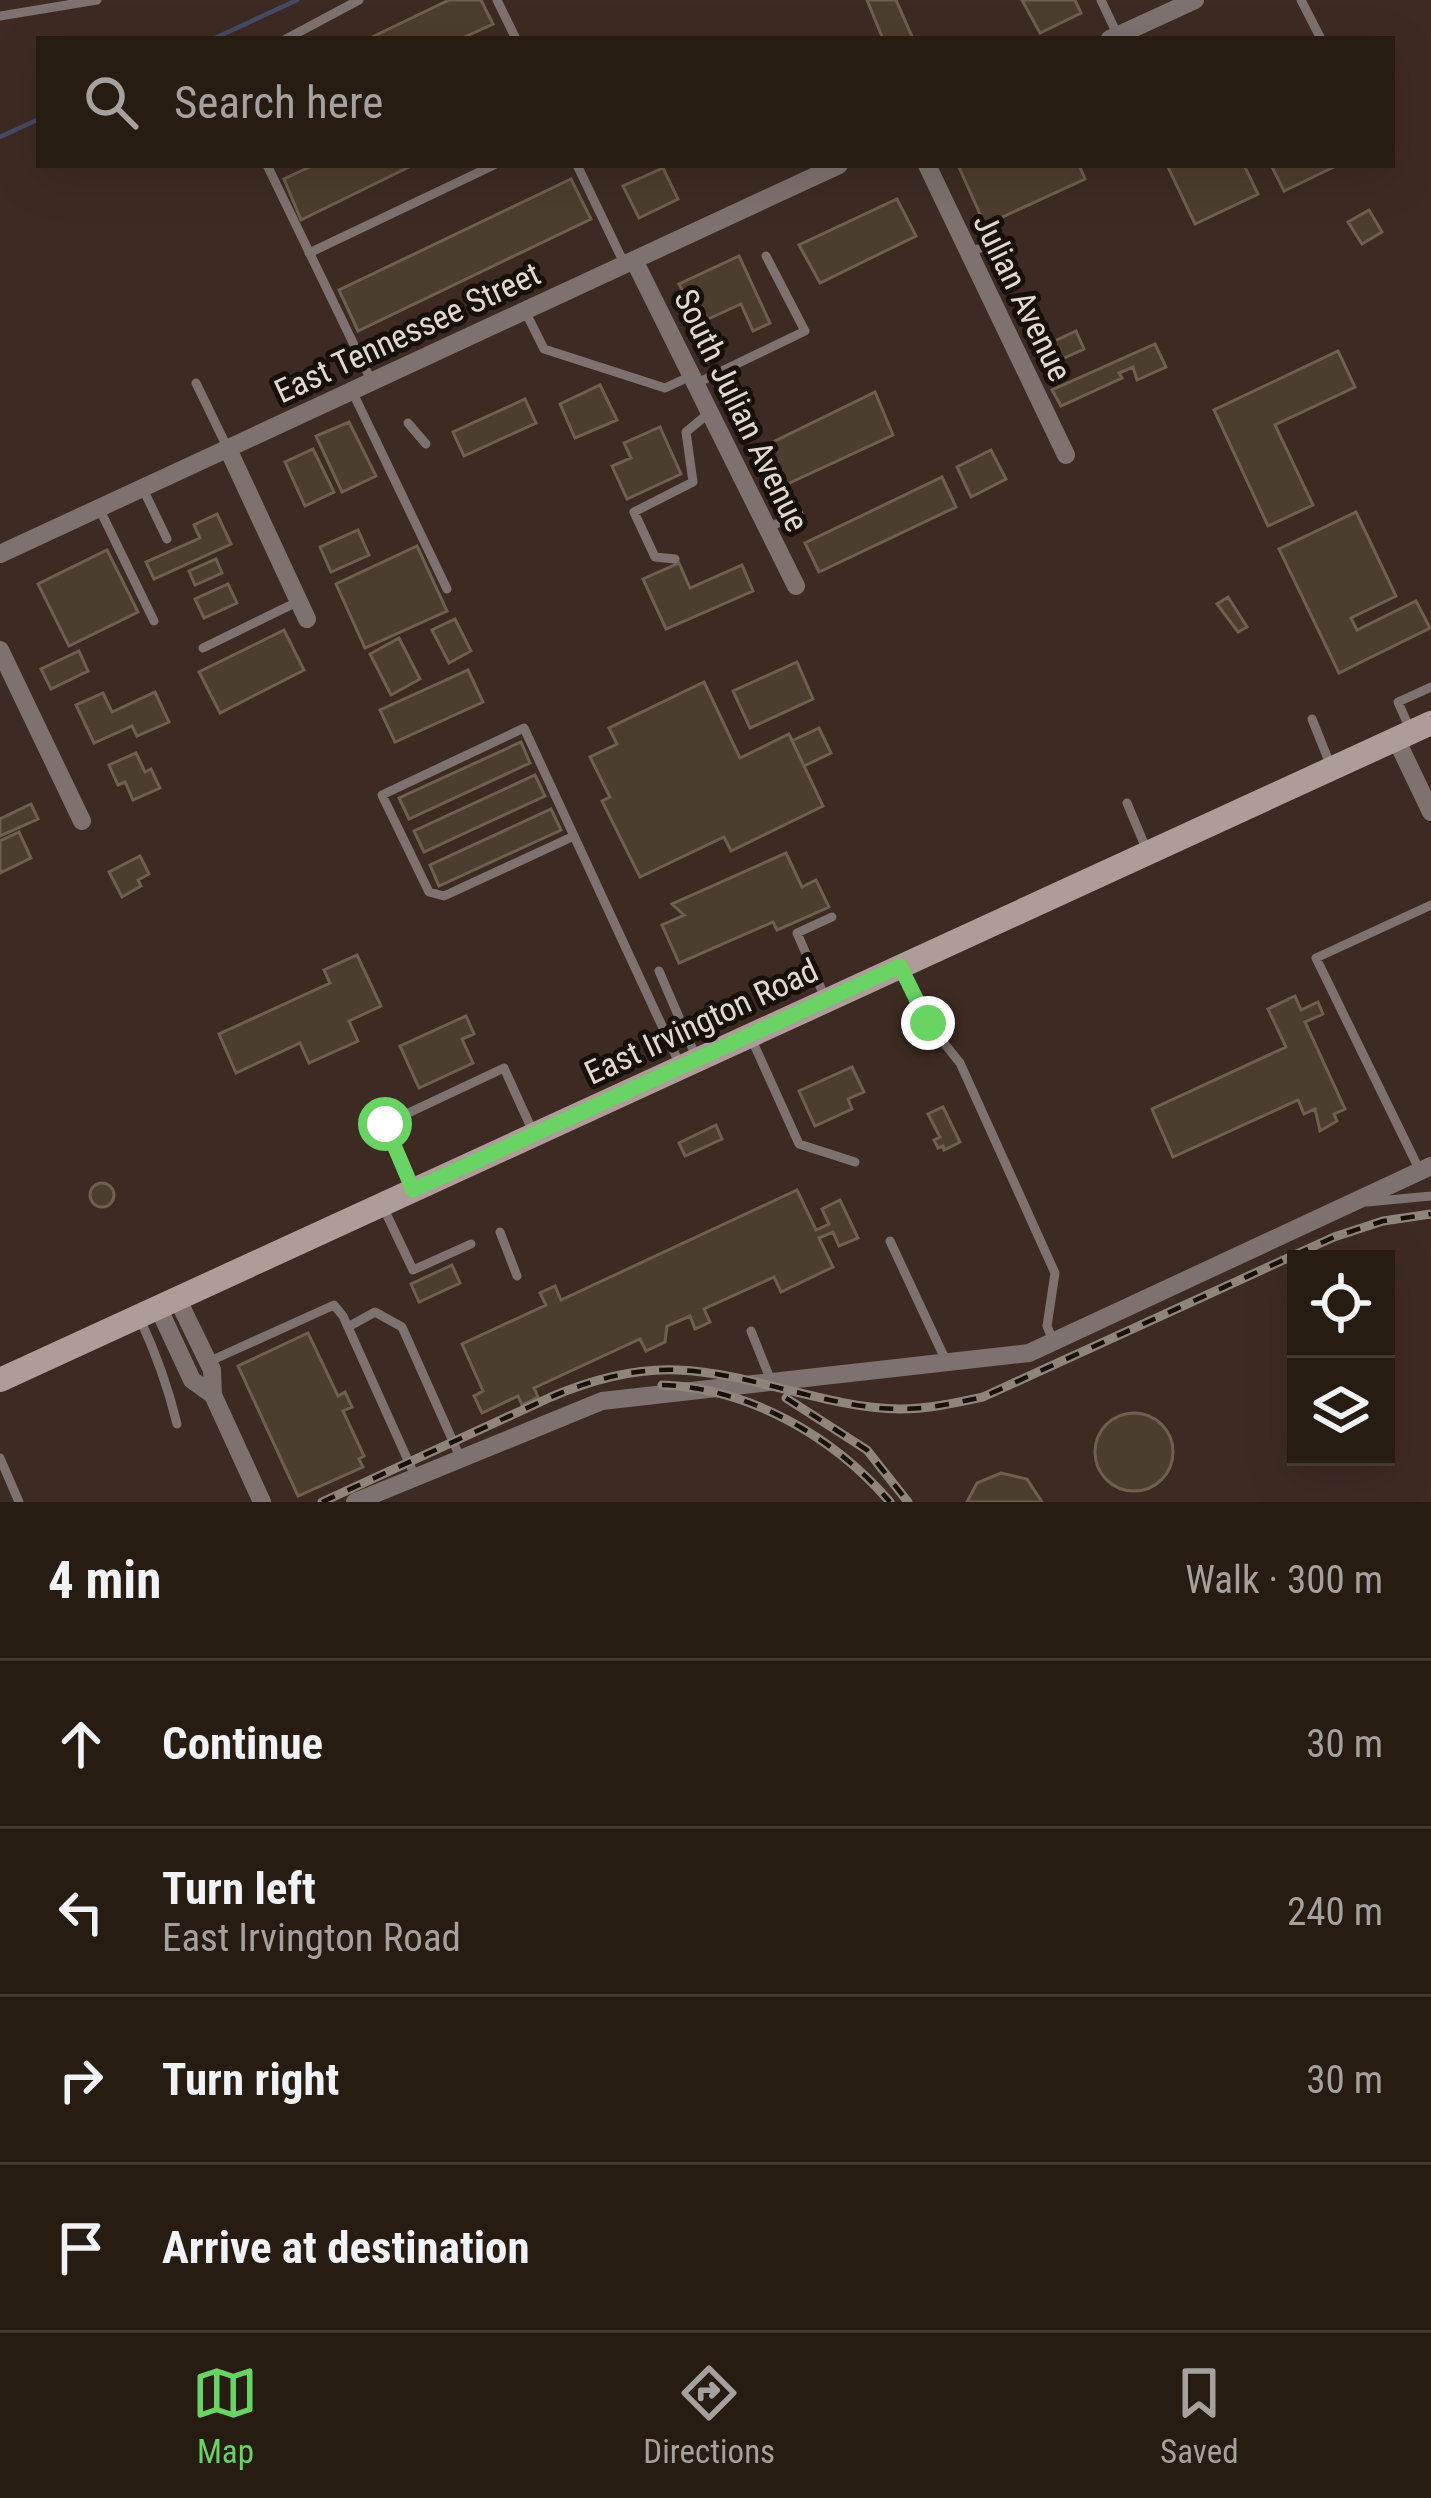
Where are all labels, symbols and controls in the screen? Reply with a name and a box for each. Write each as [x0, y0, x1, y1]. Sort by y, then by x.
search box [36, 36, 1395, 168]
icon: search [78, 69, 144, 135]
text: Search here [174, 76, 383, 129]
street label: Julian Avenue [965, 207, 1080, 387]
street label: East Tennessee Street [268, 254, 546, 411]
street label: South Julian Avenue [666, 283, 817, 538]
street label: East Irvington Road [578, 950, 824, 1093]
route end [901, 996, 955, 1050]
route start [358, 1097, 412, 1151]
map controls [1287, 1250, 1395, 1466]
button: locate [1287, 1250, 1395, 1358]
button: layers [1287, 1358, 1395, 1466]
text: 4 min [48, 1551, 161, 1610]
text: Walk · 300 m [1185, 1557, 1383, 1603]
icon: ahead [48, 1711, 114, 1777]
text: Continue [162, 1717, 323, 1770]
text: 30 m [1306, 1721, 1383, 1767]
text: Turn left [162, 1862, 316, 1915]
icon: left [48, 1879, 114, 1945]
text: 240 m [1287, 1889, 1383, 1935]
text: East Irvington Road [162, 1915, 461, 1961]
icon: right [48, 2047, 114, 2113]
text: Turn right [162, 2053, 339, 2106]
text: 30 m [1306, 2057, 1383, 2103]
icon: arrive [48, 2215, 114, 2281]
text: Arrive at destination [162, 2221, 530, 2274]
tab: Map [192, 2360, 258, 2471]
tab: Directions [643, 2360, 775, 2471]
tab: Saved [1160, 2360, 1239, 2471]

